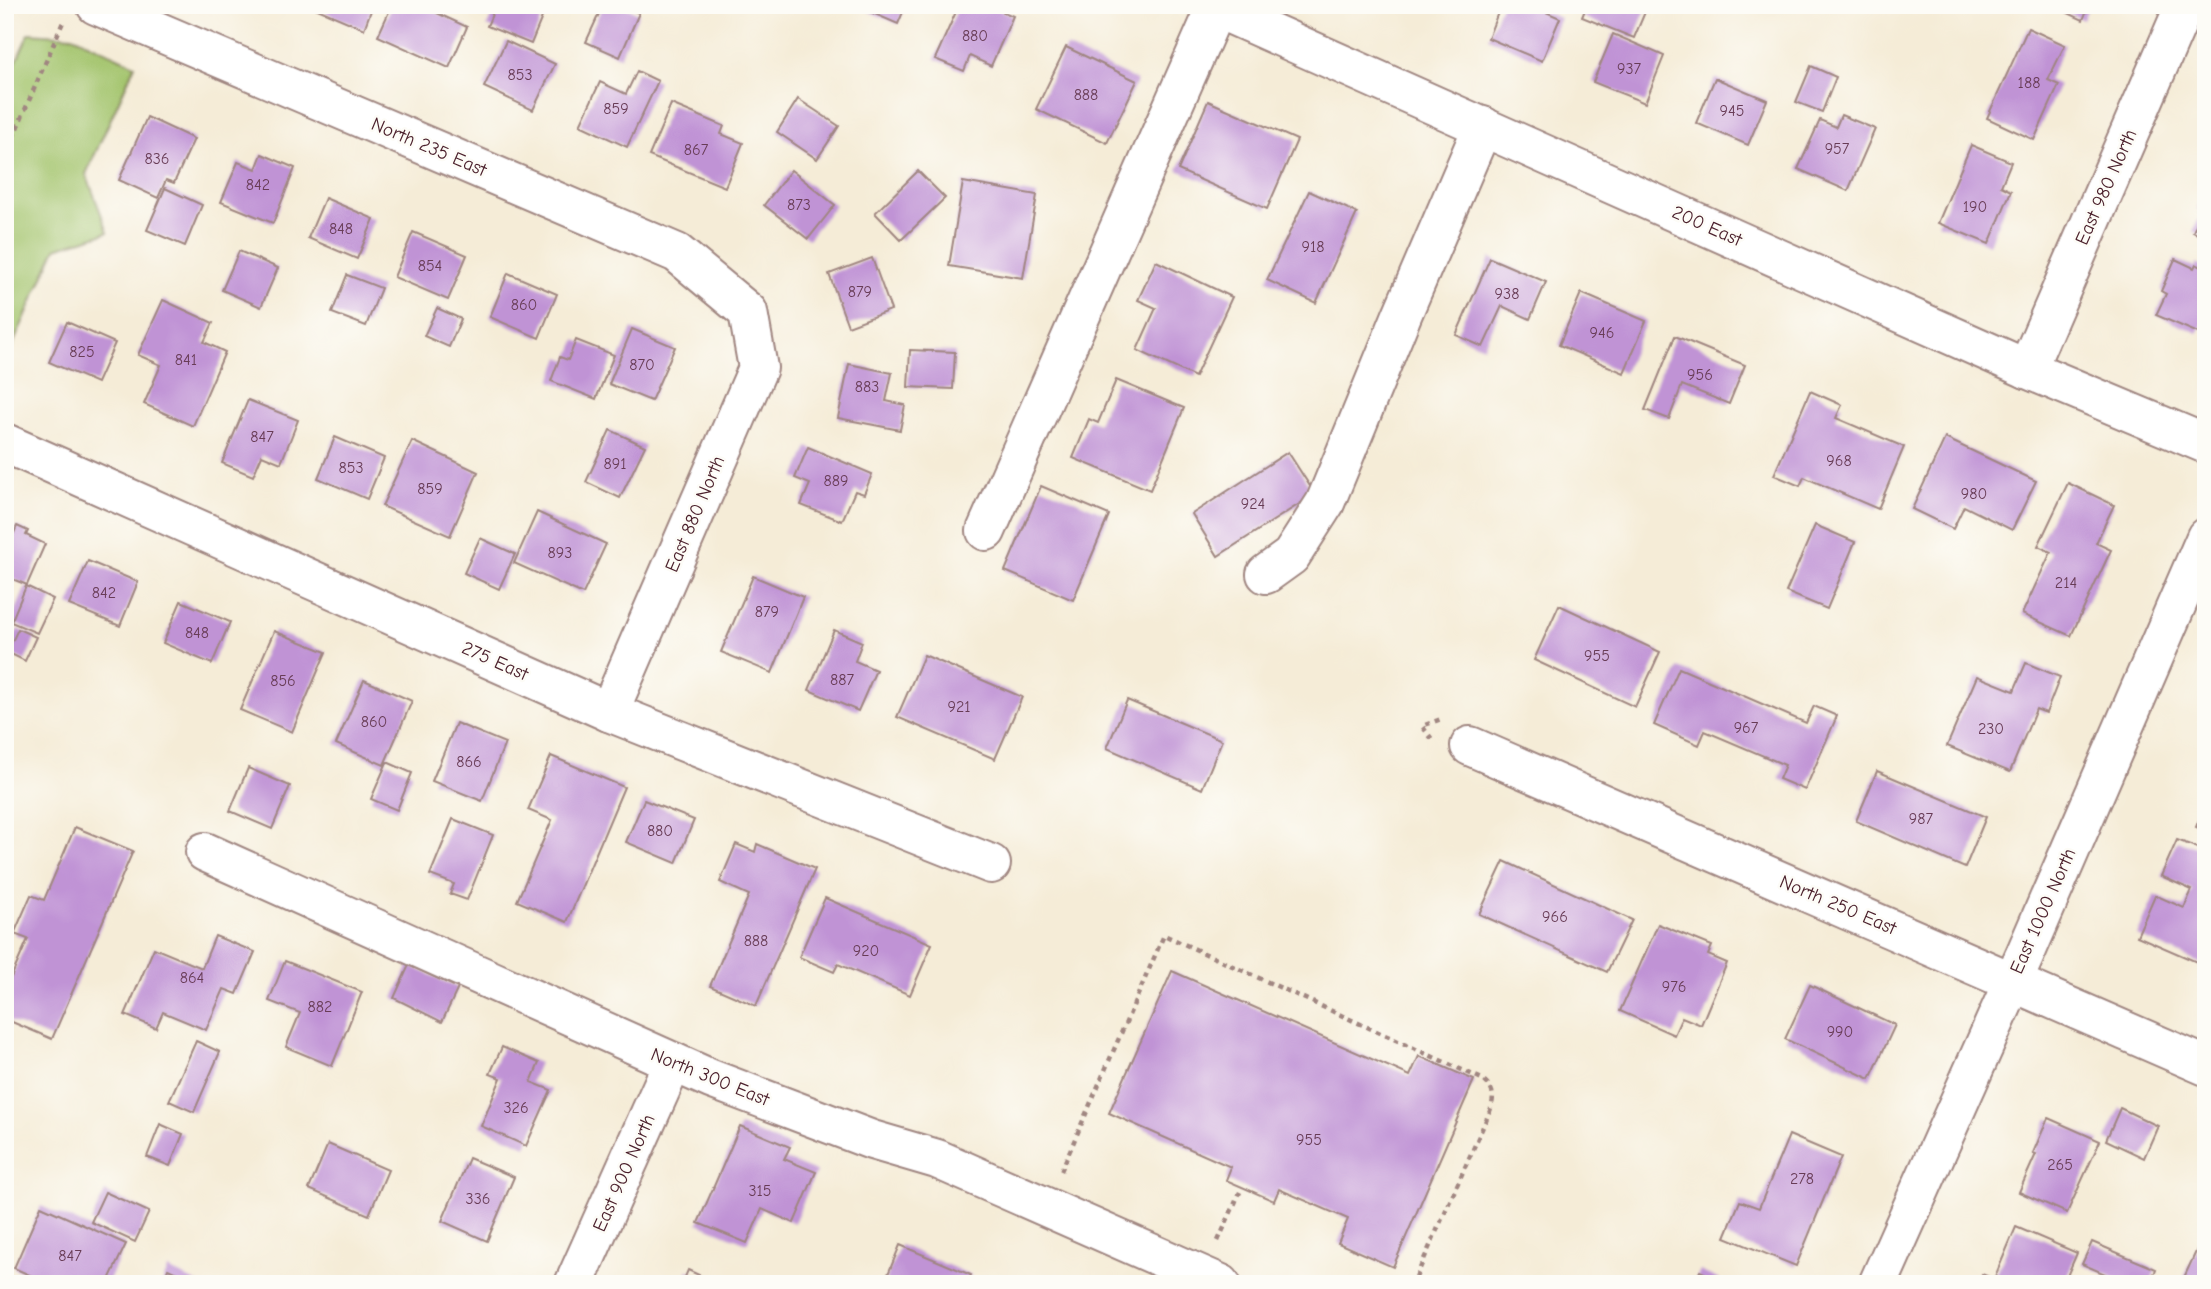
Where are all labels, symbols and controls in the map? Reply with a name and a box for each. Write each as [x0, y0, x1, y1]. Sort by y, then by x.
house number: 880 [962, 27, 988, 45]
house number: 937 [1617, 60, 1642, 78]
house number: 853 [507, 66, 533, 84]
house number: 188 [2018, 74, 2040, 92]
house number: 888 [1074, 86, 1098, 104]
house number: 859 [603, 100, 629, 118]
house number: 945 [1720, 102, 1744, 120]
street label: North 235 East [368, 113, 490, 181]
street label: East 980 North [2071, 126, 2141, 248]
house number: 957 [1825, 140, 1850, 158]
house number: 867 [684, 141, 709, 159]
house number: 836 [144, 150, 170, 168]
house number: 842 [246, 176, 270, 194]
house number: 873 [787, 196, 811, 214]
house number: 190 [1963, 198, 1987, 216]
street label: 200 East [1669, 201, 1746, 251]
house number: 848 [329, 220, 353, 238]
house number: 918 [1301, 238, 1325, 256]
house number: 854 [418, 257, 442, 275]
house number: 879 [848, 283, 872, 301]
house number: 938 [1495, 285, 1519, 303]
house number: 860 [511, 296, 537, 314]
house number: 946 [1590, 324, 1614, 342]
house number: 825 [69, 343, 95, 361]
house number: 841 [175, 351, 197, 369]
house number: 870 [629, 356, 655, 374]
house number: 956 [1687, 366, 1713, 384]
house number: 883 [855, 378, 879, 396]
house number: 847 [250, 428, 274, 446]
house number: 968 [1826, 452, 1852, 470]
street label: East 880 North [661, 453, 729, 575]
house number: 891 [603, 455, 627, 473]
house number: 853 [338, 459, 364, 477]
house number: 889 [824, 472, 848, 490]
house number: 859 [417, 480, 443, 498]
house number: 980 [1961, 485, 1987, 503]
house number: 924 [1241, 495, 1265, 513]
house number: 893 [548, 544, 572, 562]
house number: 214 [2055, 574, 2077, 592]
house number: 842 [92, 584, 116, 602]
house number: 879 [755, 603, 779, 621]
house number: 848 [185, 624, 209, 642]
street label: 275 East [458, 637, 532, 686]
house number: 955 [1584, 647, 1610, 665]
house number: 887 [830, 671, 854, 689]
house number: 856 [270, 672, 296, 690]
house number: 921 [947, 698, 971, 716]
house number: 860 [361, 713, 387, 731]
house number: 967 [1734, 719, 1759, 737]
house number: 230 [1978, 720, 2004, 738]
house number: 866 [456, 753, 482, 771]
house number: 987 [1909, 810, 1934, 828]
house number: 880 [647, 822, 673, 840]
street label: East 1000 North [2005, 845, 2081, 977]
street label: North 250 East [1776, 870, 1900, 940]
house number: 966 [1542, 908, 1568, 926]
house number: 888 [744, 932, 768, 950]
house number: 920 [853, 942, 879, 960]
house number: 864 [180, 969, 204, 987]
house number: 976 [1662, 978, 1686, 996]
house number: 882 [308, 998, 332, 1016]
house number: 990 [1827, 1023, 1853, 1041]
street label: North 300 East [648, 1043, 773, 1111]
house number: 326 [503, 1099, 529, 1117]
street label: East 900 North [588, 1111, 660, 1235]
house number: 955 [1296, 1131, 1322, 1149]
house number: 265 [2047, 1156, 2073, 1174]
house number: 278 [1790, 1170, 1814, 1188]
house number: 315 [748, 1182, 772, 1200]
house number: 336 [466, 1190, 490, 1208]
house number: 847 [58, 1247, 82, 1265]

